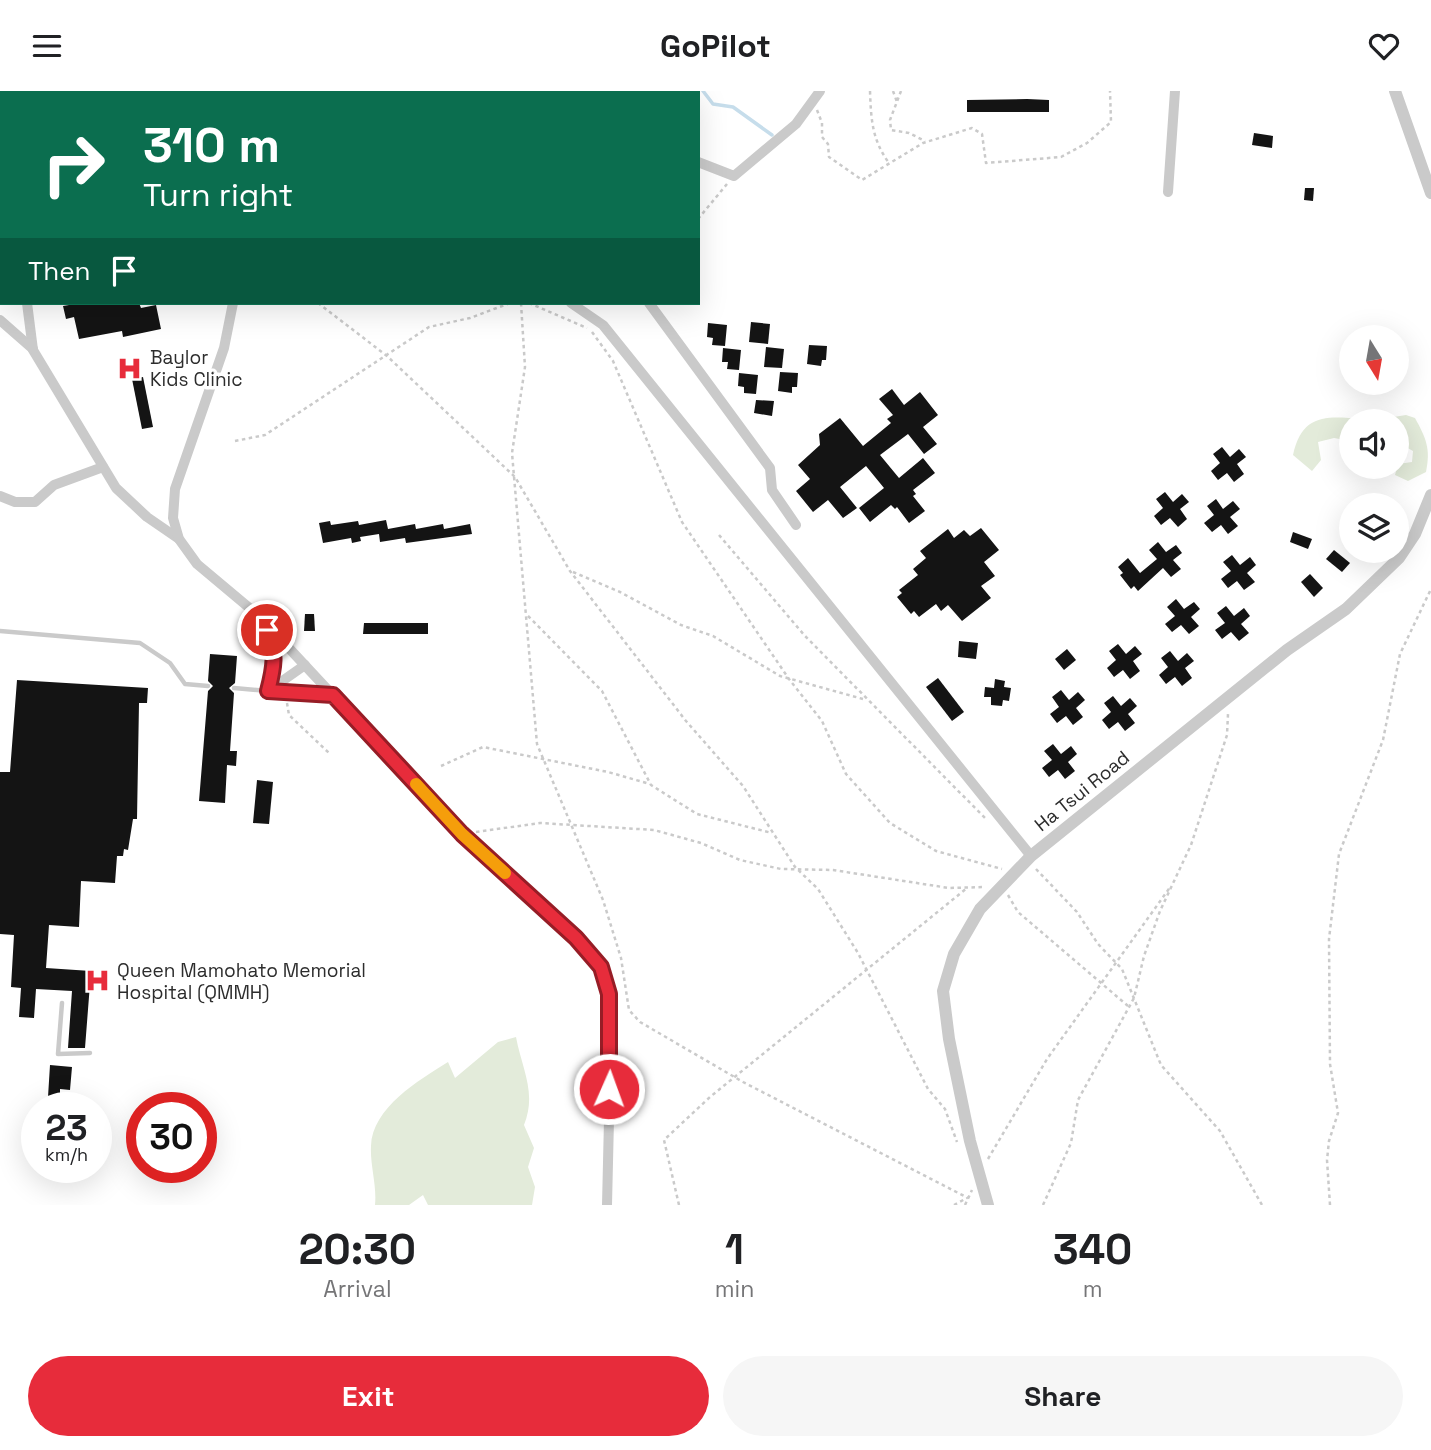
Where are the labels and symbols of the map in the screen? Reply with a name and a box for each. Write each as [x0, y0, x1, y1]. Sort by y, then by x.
north arrow [1339, 325, 1409, 395]
place label: Baylor Kids Clinic [150, 345, 243, 392]
hospital icon: Baylor Kids Clinic [116, 354, 144, 382]
pin [237, 600, 297, 660]
street label: Ha Tsui Road [1029, 745, 1135, 837]
place label: Queen Mamohato Memorial Hospital (QMMH) [117, 958, 366, 1005]
hospital icon: Queen Mamohato Memorial Hospital (QMMH) [83, 967, 111, 995]
position arrow [572, 1052, 646, 1126]
speed limit sign: 30 [126, 1092, 217, 1183]

